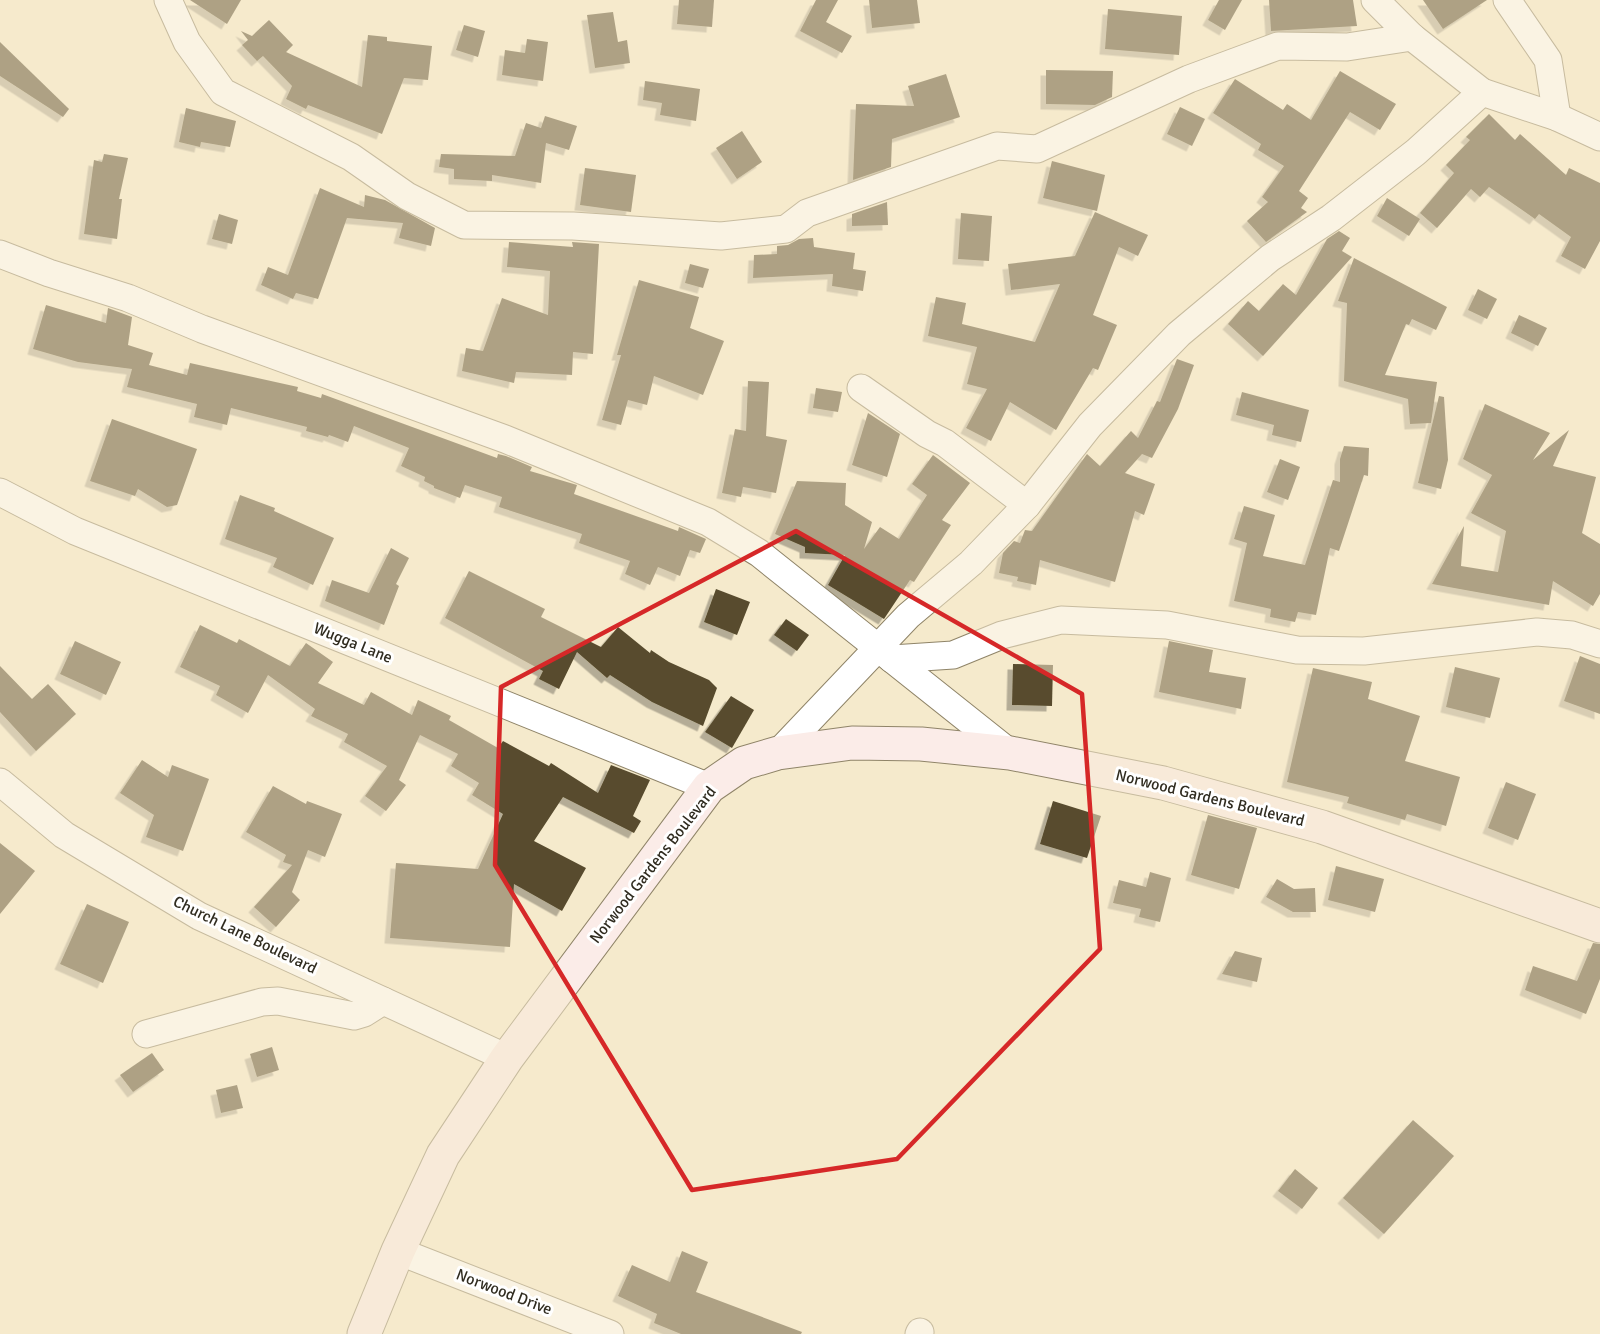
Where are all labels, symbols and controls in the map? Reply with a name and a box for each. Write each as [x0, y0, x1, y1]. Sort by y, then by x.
street label: Wugga Lane [311, 618, 395, 668]
street label: Norwood Gardens Boulevard [1113, 765, 1307, 831]
street label: Norwood Gardens Boulevard [585, 782, 721, 948]
street label: Church Lane Boulevard [170, 891, 320, 979]
street label: Norwood Drive [453, 1265, 555, 1319]

